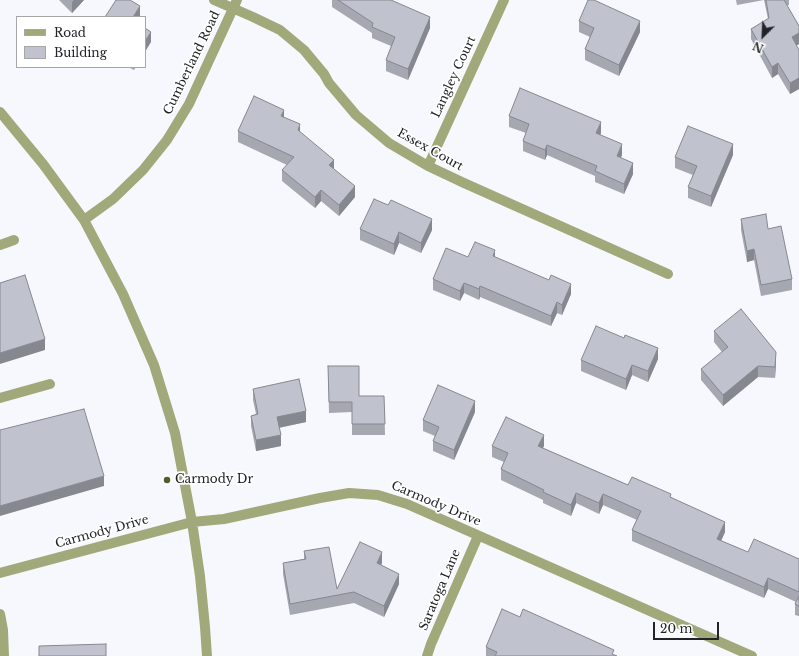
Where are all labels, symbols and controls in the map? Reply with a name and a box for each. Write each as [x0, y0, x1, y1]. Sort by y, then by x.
street label: Cumberland Road [161, 9, 223, 117]
legend [16, 16, 146, 68]
north arrow [743, 16, 783, 56]
text: Road [54, 25, 86, 40]
street label: Langley Court [429, 34, 479, 120]
text: N [751, 38, 766, 55]
text: Building [54, 45, 107, 60]
street label: Essex Court [395, 126, 465, 174]
place label: Carmody Dr [175, 473, 253, 487]
marker: Carmody Dr [162, 475, 172, 485]
street label: Carmody Drive [389, 479, 483, 529]
street label: Carmody Drive [54, 513, 150, 551]
street label: Saratoga Lane [416, 547, 464, 633]
scale bar [655, 614, 721, 640]
text: 20 m [660, 621, 692, 636]

